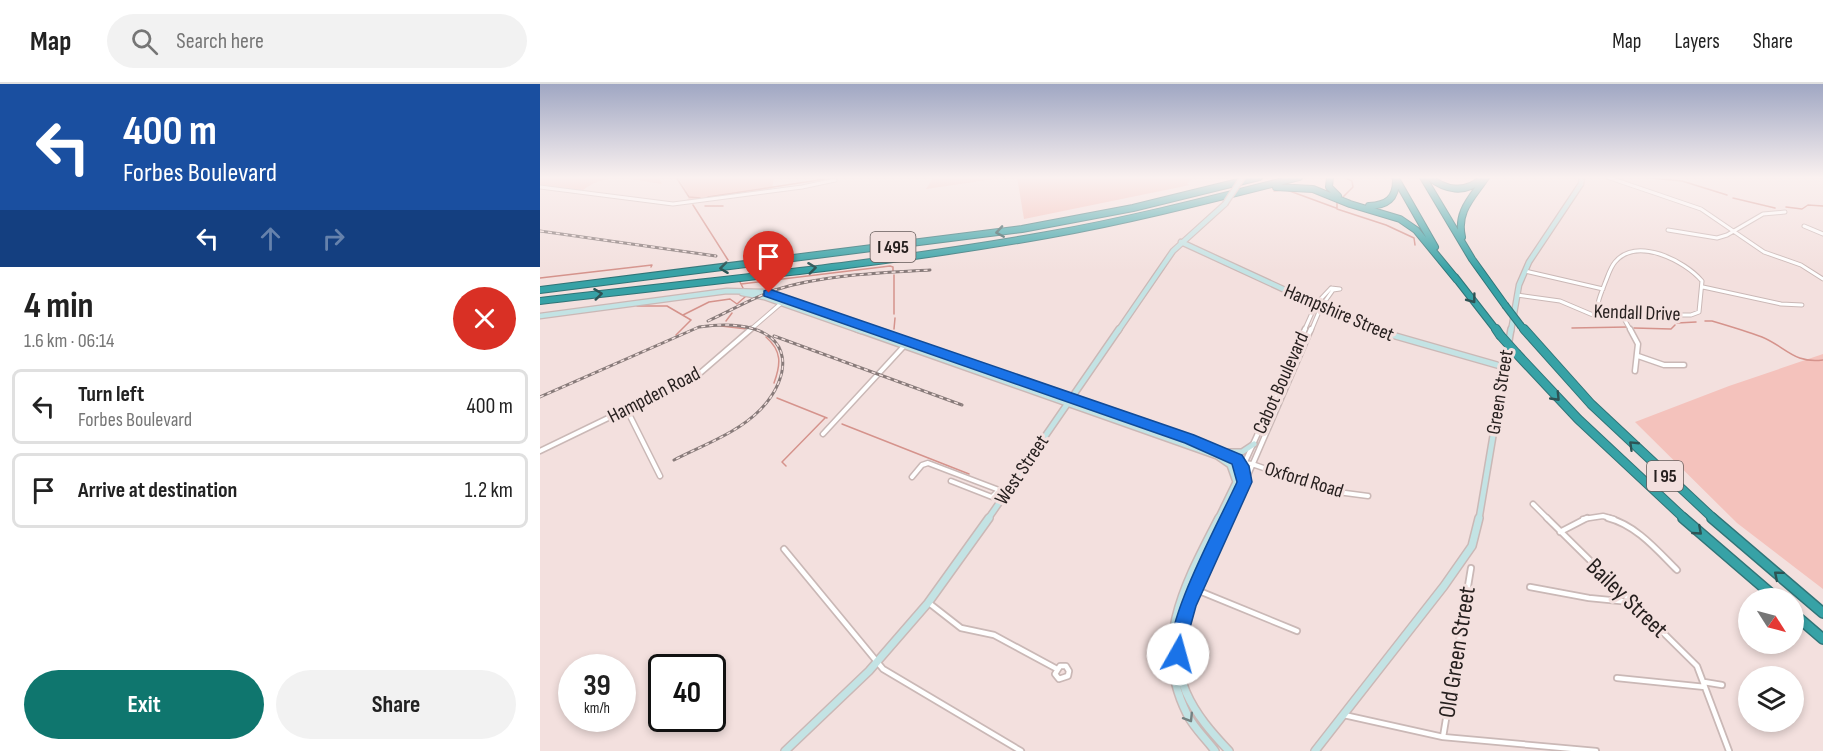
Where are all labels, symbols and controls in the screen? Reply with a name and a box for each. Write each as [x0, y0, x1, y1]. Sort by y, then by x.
search box [107, 14, 527, 68]
text: Map [30, 25, 71, 58]
icon: search [128, 25, 161, 58]
text: Search here [176, 28, 264, 55]
text: Map [1612, 29, 1641, 54]
text: Layers [1674, 29, 1720, 54]
text: Share [1753, 29, 1793, 54]
text: 400 m [123, 106, 217, 157]
icon: left [24, 108, 102, 186]
text: Forbes Boulevard [123, 157, 277, 189]
icon: left [191, 222, 224, 255]
icon: ahead [254, 222, 287, 255]
icon: right [317, 222, 350, 255]
one-way arrow [996, 226, 1005, 238]
pin [743, 231, 794, 293]
road number: I 495 [870, 232, 916, 262]
icon: arrive [752, 240, 785, 273]
one-way arrow [719, 261, 728, 274]
one-way arrow [808, 262, 817, 274]
street label: Hampshire Street [1280, 279, 1398, 347]
text: 4 min [24, 285, 94, 328]
button: close [453, 287, 516, 350]
one-way arrow [593, 289, 603, 301]
one-way arrow [1464, 293, 1475, 304]
street label: Kendall Drive [1593, 299, 1681, 327]
street label: Cabot Boulevard [1248, 328, 1314, 438]
text: 1.6 km · 06:14 [24, 329, 114, 353]
street label: Green Street [1481, 348, 1519, 436]
street label: Hampden Road [604, 362, 704, 428]
text: Turn left [78, 381, 144, 408]
icon: left [27, 390, 60, 423]
one-way arrow [1549, 391, 1560, 401]
text: 400 m [467, 393, 513, 420]
text: Forbes Boulevard [78, 408, 192, 432]
street label: West Street [990, 430, 1054, 510]
one-way arrow [1629, 442, 1640, 453]
street label: Oxford Road [1262, 457, 1346, 503]
road number: I 95 [1647, 461, 1683, 491]
icon: arrive [27, 474, 60, 507]
text: Arrive at destination [78, 477, 237, 504]
text: 1.2 km [465, 477, 513, 504]
one-way arrow [1691, 524, 1702, 535]
street label: Bailey Street [1580, 552, 1674, 644]
one-way arrow [1774, 571, 1785, 582]
street label: Old Green Street [1432, 584, 1482, 720]
north arrow [1738, 588, 1804, 654]
map controls [1738, 588, 1804, 732]
position arrow [1146, 622, 1210, 686]
speed limit sign: 40 [648, 654, 726, 732]
button: layers [1738, 666, 1804, 732]
text: 39 [583, 668, 611, 704]
button: Exit [24, 670, 264, 739]
button: Share [276, 670, 516, 739]
text: km/h [584, 699, 610, 718]
one-way arrow [1181, 712, 1193, 722]

